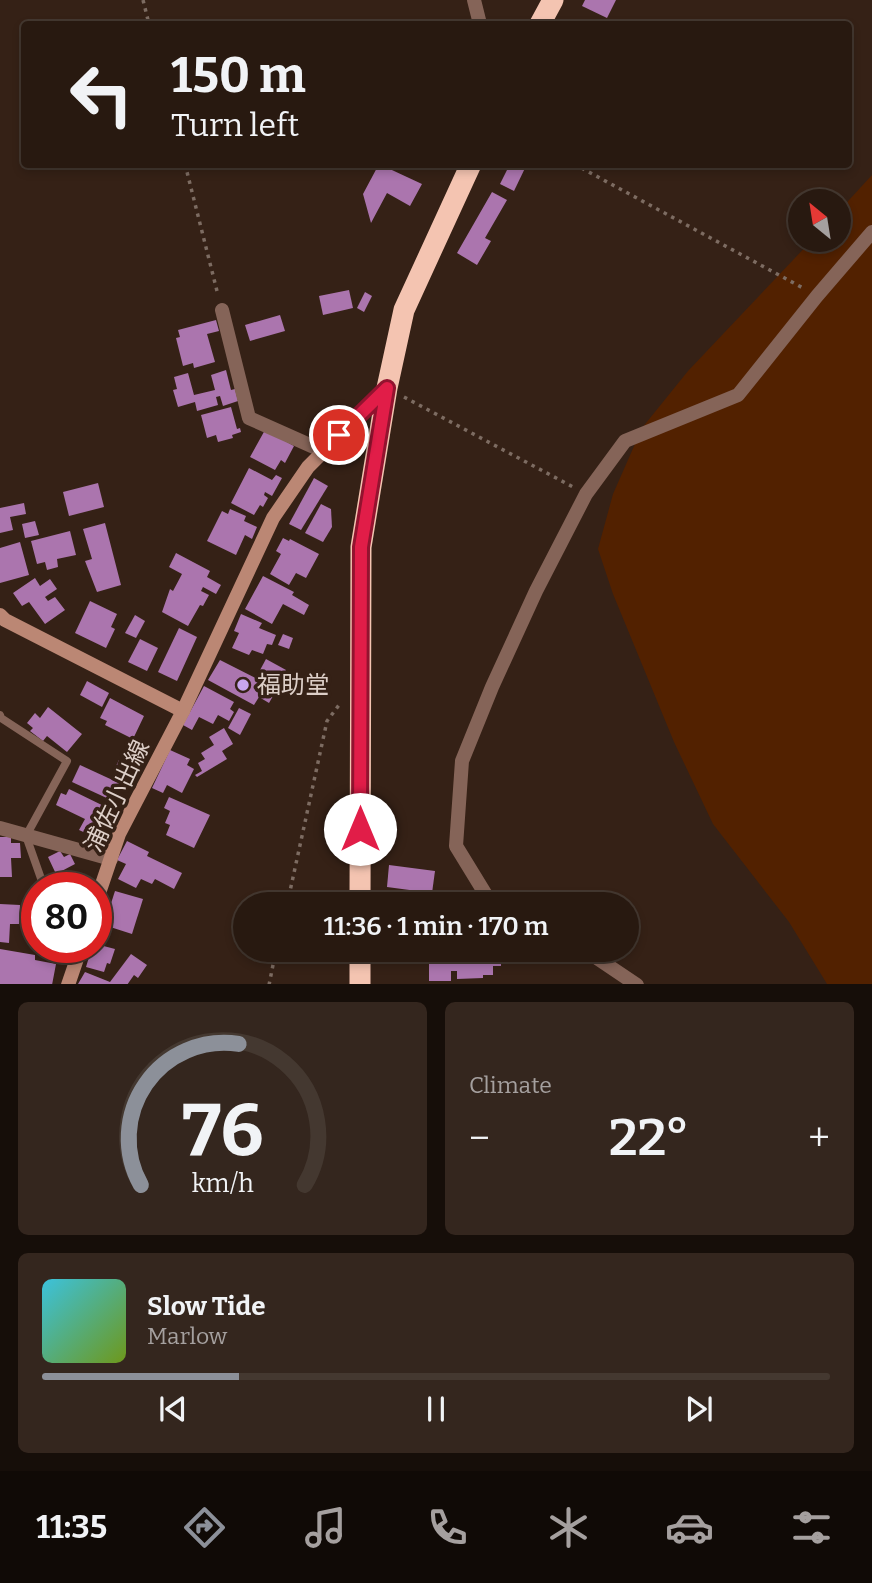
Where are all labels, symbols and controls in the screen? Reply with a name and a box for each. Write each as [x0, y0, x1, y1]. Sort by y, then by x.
text: 150 m [171, 46, 306, 105]
icon: left [56, 49, 147, 140]
text: Turn left [171, 106, 299, 144]
north arrow [788, 189, 850, 252]
map controls [788, 189, 851, 252]
pin [309, 405, 369, 465]
icon: arrive [320, 416, 358, 454]
place label: 福助堂 [257, 671, 329, 699]
marker: 福助堂 [235, 677, 251, 693]
street label: 浦佐小出線 [79, 736, 155, 856]
position arrow [323, 792, 397, 866]
speed limit sign: 80 [21, 872, 112, 963]
text: 11:36 · 1 min · 170 m [324, 911, 548, 942]
text: Climate [469, 1071, 552, 1099]
text: 76 [182, 1087, 263, 1174]
text: 22° [609, 1106, 690, 1169]
text: − [469, 1115, 490, 1161]
text: + [808, 1115, 830, 1161]
text: km/h [192, 1168, 254, 1198]
text: Slow Tide [147, 1291, 266, 1322]
text: Marlow [147, 1322, 227, 1350]
icon: previous [154, 1390, 192, 1428]
icon: pause [417, 1390, 455, 1428]
icon: next [680, 1390, 718, 1428]
icon: directions [180, 1503, 229, 1552]
icon: music [301, 1503, 350, 1552]
icon: phone [423, 1503, 472, 1552]
icon: climate [544, 1503, 593, 1552]
icon: car [665, 1503, 714, 1552]
icon: filters [787, 1503, 836, 1552]
text: 11:35 [36, 1508, 107, 1546]

